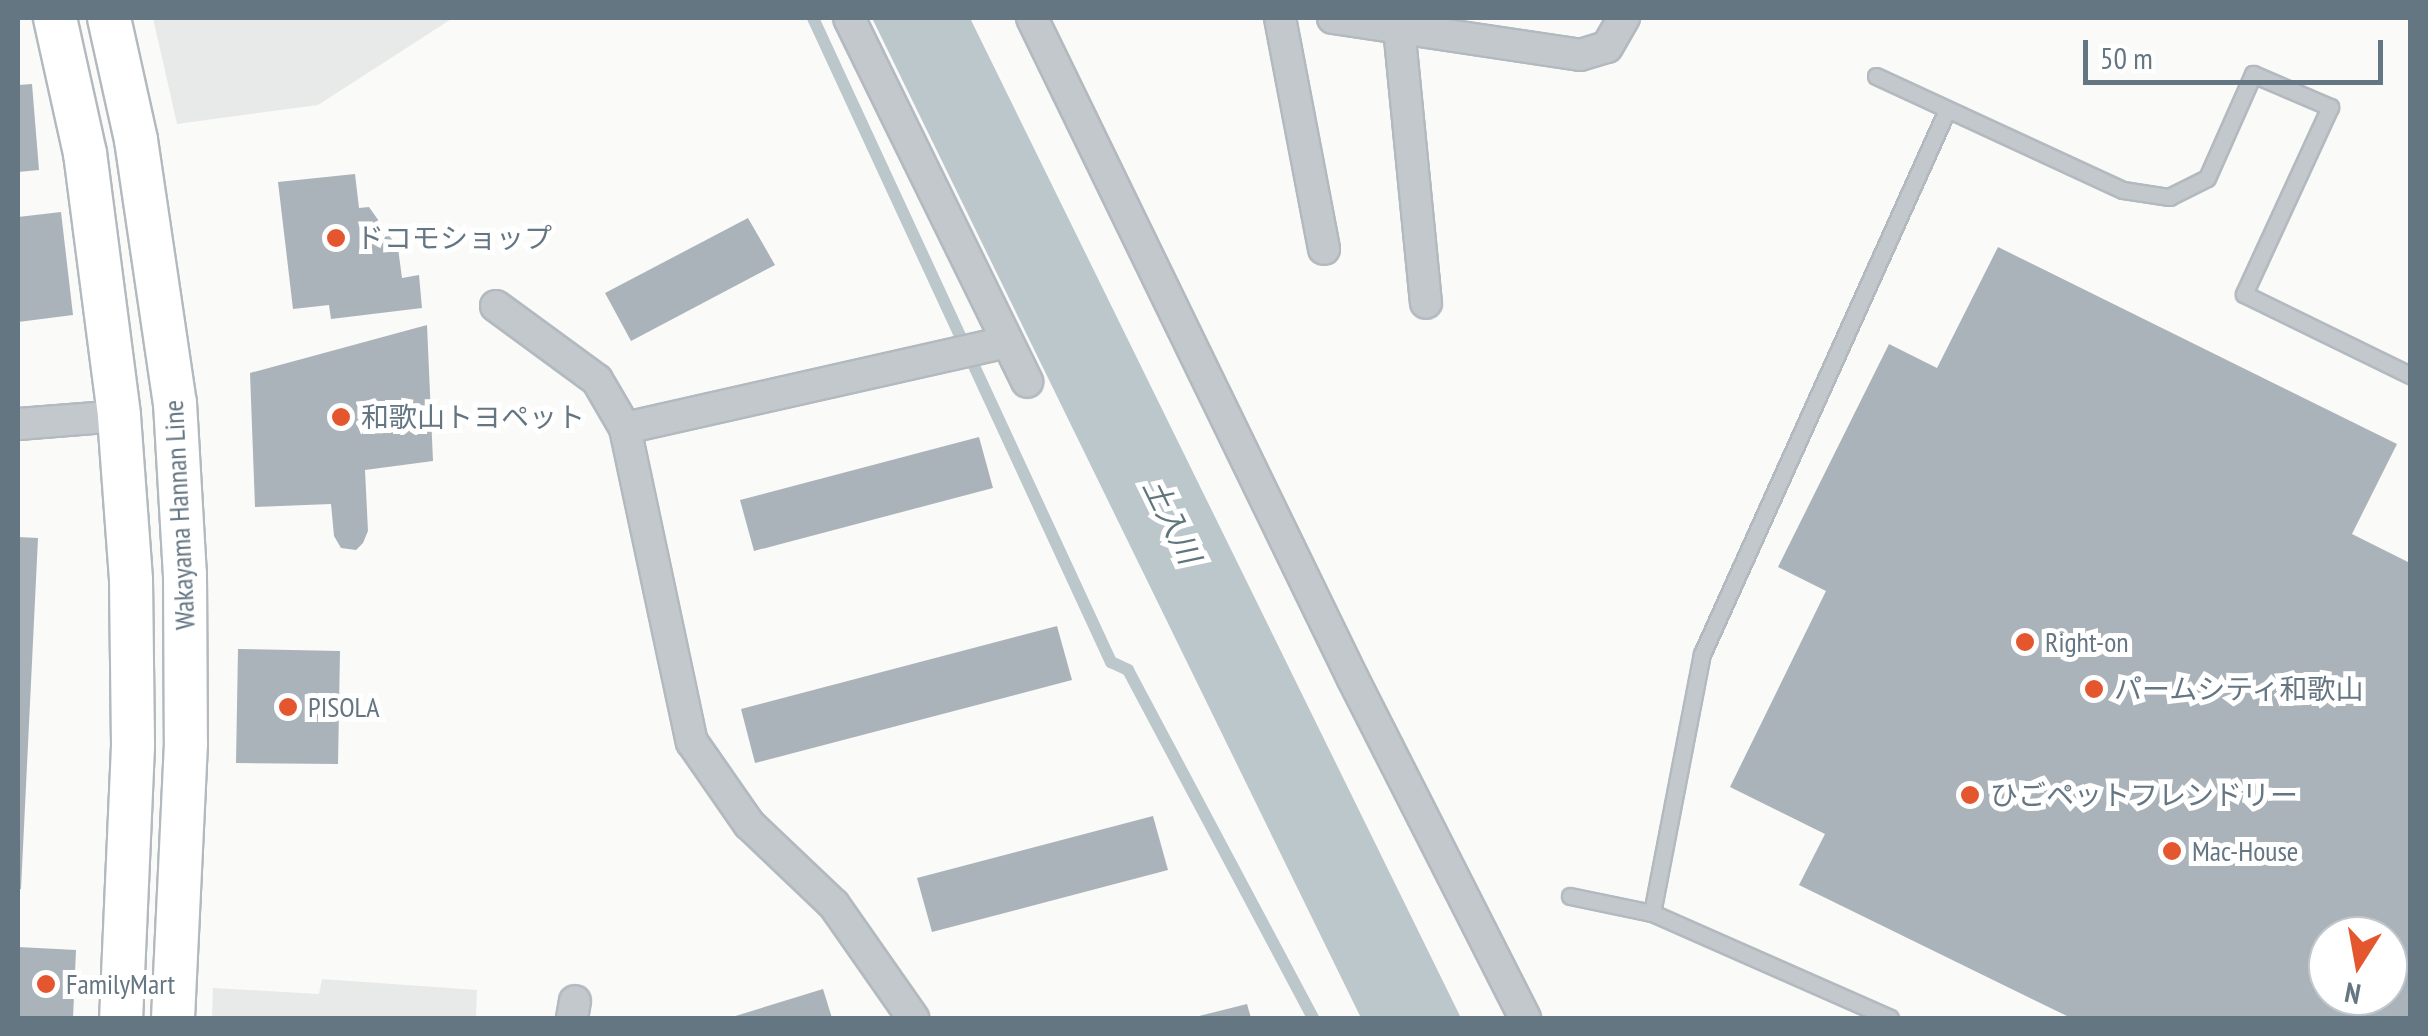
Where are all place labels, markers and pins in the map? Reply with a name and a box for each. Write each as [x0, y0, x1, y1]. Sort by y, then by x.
place label: ドコモショップ [356, 221, 552, 255]
marker: ドコモショップ [325, 227, 347, 249]
place label: 和歌山トヨペット [361, 400, 585, 434]
marker: 和歌山トヨペット [330, 406, 352, 428]
place label: Right-on [2045, 625, 2129, 659]
marker: Right-on [2014, 631, 2036, 653]
place label: パームシティ和歌山 [2114, 672, 2366, 706]
marker: パームシティ和歌山 [2083, 678, 2105, 700]
place label: PISOLA [308, 690, 380, 724]
marker: PISOLA [277, 696, 299, 718]
place label: ひごペットフレンドリー [1990, 778, 2298, 812]
marker: ひごペットフレンドリー [1959, 784, 1981, 806]
place label: Mac-House [2192, 834, 2298, 868]
marker: Mac-House [2161, 840, 2183, 862]
place label: FamilyMart [66, 967, 175, 1001]
marker: FamilyMart [35, 973, 57, 995]

